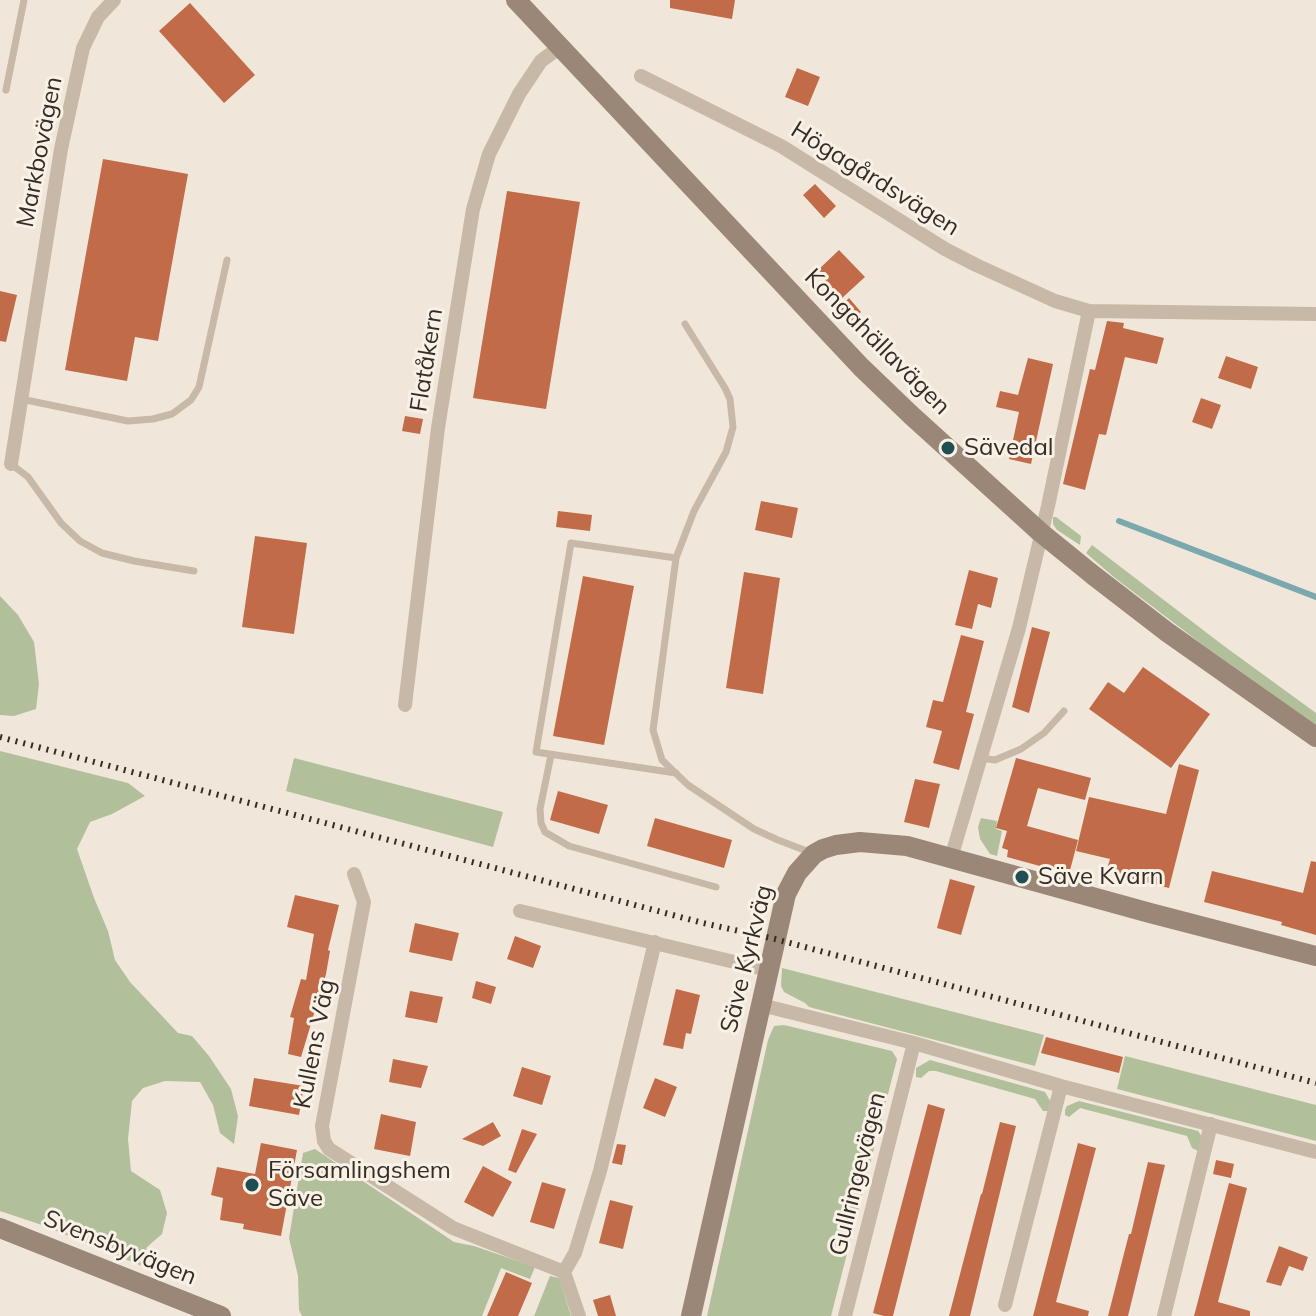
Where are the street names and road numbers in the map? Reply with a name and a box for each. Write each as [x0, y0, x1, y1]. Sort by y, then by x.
street label: Markbovägen [11, 74, 69, 230]
street label: Högagårdsvägen [785, 116, 965, 242]
street label: Kongahällavägen [798, 263, 956, 421]
street label: Flatåkern [405, 306, 449, 414]
street label: Säve Kyrkväg [715, 882, 779, 1036]
street label: Kullens Väg [288, 977, 342, 1111]
street label: Gullringevägen [824, 1089, 892, 1259]
street label: Svensbyvägen [39, 1204, 201, 1292]

